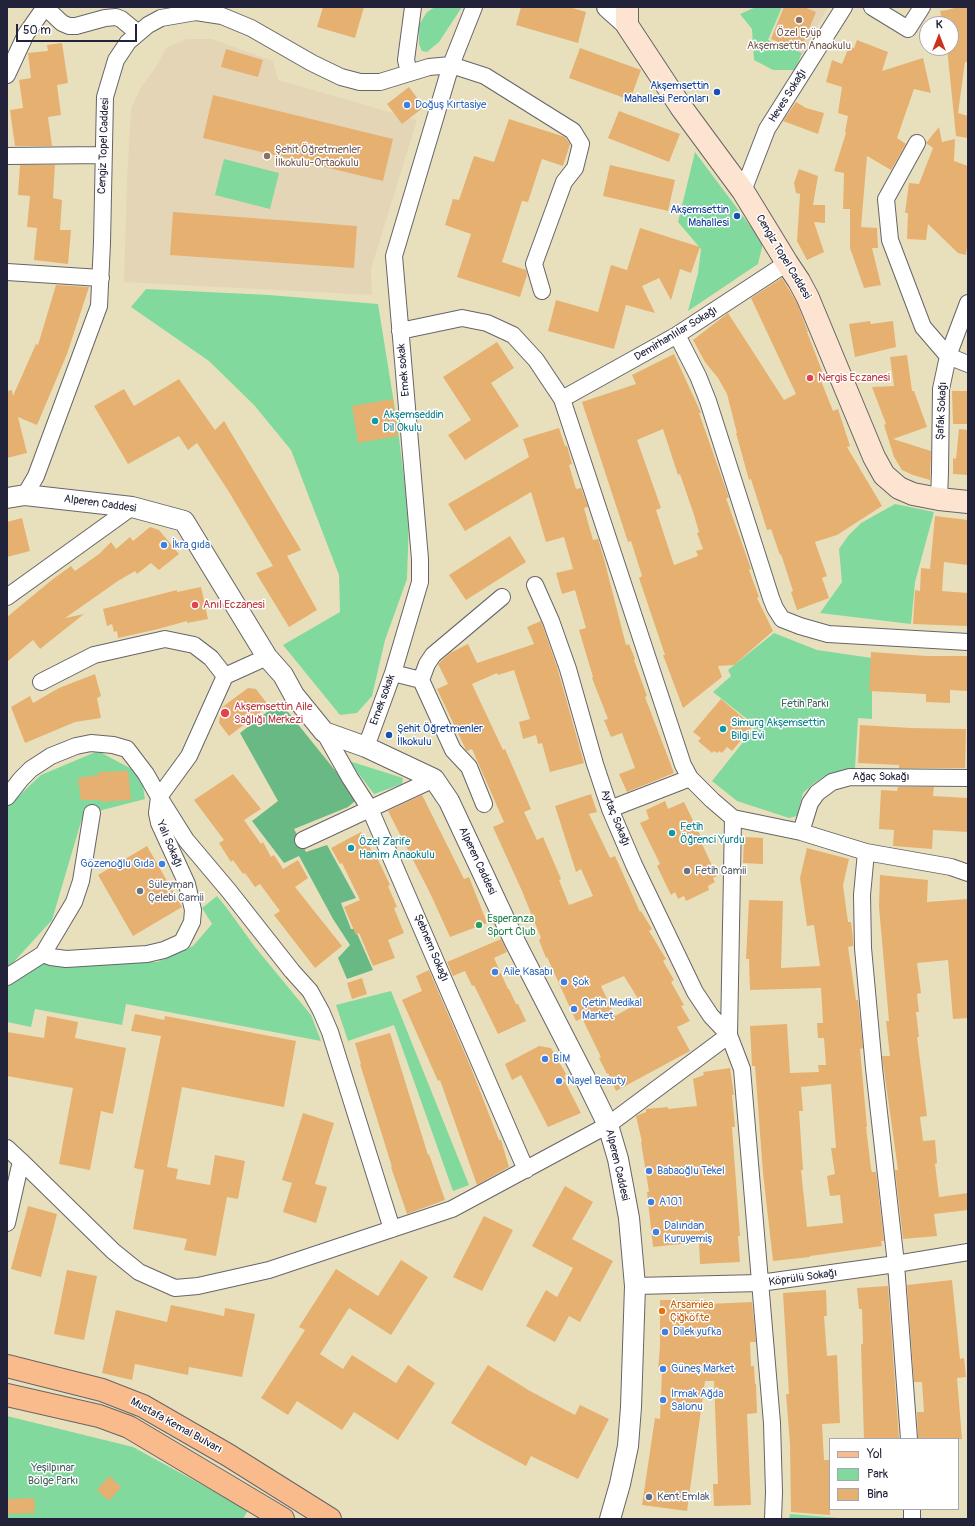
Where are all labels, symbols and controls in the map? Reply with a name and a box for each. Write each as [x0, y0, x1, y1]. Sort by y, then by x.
marker: Özel Eyüp Akşemsettin Anaokulu [794, 15, 804, 25]
scale bar [18, 16, 139, 42]
north arrow [919, 16, 959, 56]
text: K [936, 18, 942, 31]
text: 50 m [23, 23, 51, 38]
place label: Özel Eyüp Akşemsettin Anaokulu [747, 26, 851, 52]
street label: Heves Sokağı [766, 67, 810, 125]
place label: Akşemsettin Mahallesi Peronları [624, 79, 709, 105]
marker: Akşemsettin Mahallesi Peronları [712, 87, 722, 97]
street label: Cengiz Topel Caddesi [96, 98, 112, 194]
place label: Doğuş Kırtasiye [415, 98, 486, 112]
marker: Doğuş Kırtasiye [402, 100, 412, 110]
place label: Şehit Öğretmenler İlkokulu-Ortaokulu [275, 143, 361, 169]
marker: Şehit Öğretmenler İlkokulu-Ortaokulu [262, 151, 272, 161]
place label: Akşemsettin Mahallesi [670, 203, 729, 229]
marker: Akşemsettin Mahallesi [732, 211, 742, 221]
street label: Cengiz Topel Caddesi [753, 212, 813, 302]
street label: Demirhanlılar Sokağı [632, 304, 720, 364]
street label: Emek sokak [395, 343, 413, 397]
place label: Nergis Eczanesi [818, 371, 890, 385]
marker: Nergis Eczanesi [805, 373, 815, 383]
street label: Şafak Sokağı [934, 381, 950, 441]
place label: Akşemseddin Dil Okulu [383, 408, 444, 434]
marker: Akşemseddin Dil Okulu [370, 416, 380, 426]
street label: Alperen Caddesi [63, 492, 137, 516]
place label: İkra gıda [172, 538, 210, 552]
marker: İkra gıda [159, 540, 169, 550]
place label: Anıl Eczanesi [203, 598, 265, 612]
marker: Anıl Eczanesi [190, 600, 200, 610]
street label: Emek sokak [368, 673, 398, 727]
park label: Fetih Parkı [781, 697, 829, 711]
place label: Akşemsettin Aile Sağlığı Merkezi [234, 700, 312, 726]
marker: Akşemsettin Aile Sağlığı Merkezi [219, 707, 231, 719]
place label: Simurg Akşemsettin Bilgi Evi [731, 716, 825, 742]
place label: Şehit Öğretmenler İlkokulu [397, 722, 483, 748]
marker: Simurg Akşemsettin Bilgi Evi [718, 724, 728, 734]
marker: Şehit Öğretmenler İlkokulu [384, 730, 394, 740]
street label: Ağaç Sokağı [853, 770, 909, 784]
street label: Aytaç Sokağı [598, 788, 632, 848]
street label: Yalı Sokağı [153, 819, 185, 869]
place label: Fetih Öğrenci Yurdu [680, 820, 744, 846]
street label: Alperen Caddesi [456, 825, 498, 897]
marker: Fetih Öğrenci Yurdu [667, 828, 677, 838]
place label: Özel Zarife Hanım Anaokulu [359, 835, 435, 861]
marker: Özel Zarife Hanım Anaokulu [346, 843, 356, 853]
place label: Gözenoğlu Gıda [80, 857, 154, 871]
marker: Gözenoğlu Gıda [157, 859, 167, 869]
place label: Fetih Camii [695, 864, 746, 878]
marker: Fetih Camii [682, 866, 692, 876]
place label: Süleyman Çelebi Camii [148, 878, 204, 904]
marker: Süleyman Çelebi Camii [135, 886, 145, 896]
street label: Şebnem Sokağı [411, 912, 451, 984]
place label: Esperanza Sport Club [487, 912, 536, 938]
marker: Esperanza Sport Club [474, 920, 484, 930]
place label: Aile Kasabı [503, 965, 553, 979]
marker: Aile Kasabı [490, 967, 500, 977]
place label: Şok [572, 975, 589, 989]
marker: Şok [559, 977, 569, 987]
place label: Çetin Medikal Market [582, 996, 642, 1022]
marker: Çetin Medikal Market [569, 1004, 579, 1014]
place label: BİM [553, 1052, 570, 1066]
marker: BİM [540, 1054, 550, 1064]
place label: Nayel Beauty [567, 1074, 626, 1088]
marker: Nayel Beauty [554, 1076, 564, 1086]
street label: Alperen Caddesi [602, 1128, 632, 1202]
place label: Babaoğlu Tekel [657, 1164, 725, 1178]
marker: Babaoğlu Tekel [644, 1166, 654, 1176]
place label: A101 [659, 1195, 682, 1209]
marker: A101 [646, 1197, 656, 1207]
place label: Dalından Kuruyemiş [664, 1219, 712, 1245]
marker: Dalından Kuruyemiş [651, 1227, 661, 1237]
street label: Köprülü Sokağı [768, 1267, 838, 1289]
place label: Arsamiea Çiğköfte [670, 1298, 713, 1324]
marker: Arsamiea Çiğköfte [657, 1306, 667, 1316]
place label: Dilek yufka [673, 1325, 721, 1339]
marker: Dilek yufka [660, 1327, 670, 1337]
place label: Güneş Market [671, 1362, 734, 1376]
marker: Güneş Market [658, 1364, 668, 1374]
place label: Irmak Ağda Salonu [671, 1387, 723, 1413]
street label: Mustafa Kemal Bulvarı [128, 1395, 224, 1457]
marker: Irmak Ağda Salonu [658, 1395, 668, 1405]
legend [829, 1438, 959, 1510]
text: Yol [867, 1447, 882, 1462]
park label: Yeşilpınar Bölge Parkı [28, 1461, 78, 1487]
text: Park [867, 1467, 888, 1482]
text: Bina [867, 1487, 888, 1502]
place label: Kent Emlak [657, 1490, 710, 1504]
marker: Kent Emlak [644, 1492, 654, 1502]

